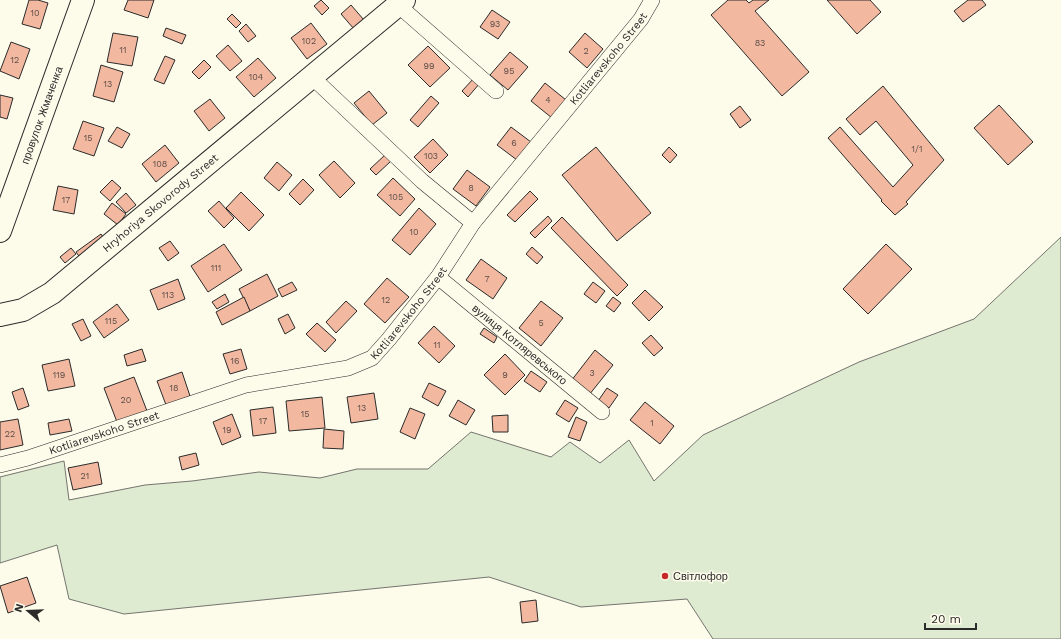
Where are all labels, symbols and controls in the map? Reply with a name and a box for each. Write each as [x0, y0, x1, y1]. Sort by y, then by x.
house number: 10 [30, 8, 40, 18]
street label: Kotliarevskoho Street [567, 10, 650, 107]
house number: 93 [490, 19, 500, 29]
house number: 102 [302, 36, 316, 46]
house number: 83 [755, 38, 765, 48]
house number: 11 [119, 45, 127, 55]
house number: 2 [583, 46, 589, 56]
house number: 12 [11, 55, 19, 65]
house number: 99 [423, 61, 435, 71]
street label: провулок Жмаченка [18, 64, 65, 166]
house number: 95 [504, 66, 514, 76]
house number: 104 [249, 72, 264, 82]
house number: 13 [104, 79, 112, 89]
house number: 4 [545, 95, 551, 105]
house number: 15 [84, 133, 92, 143]
house number: 6 [511, 138, 517, 148]
house number: 1/1 [912, 144, 922, 154]
street label: Hryhoriya Skovorody Street [100, 151, 221, 255]
house number: 103 [424, 151, 438, 161]
house number: 108 [153, 159, 167, 169]
house number: 8 [468, 183, 474, 193]
house number: 105 [389, 192, 403, 202]
house number: 17 [62, 195, 70, 205]
house number: 10 [409, 227, 419, 237]
house number: 111 [211, 263, 221, 273]
street label: Kotliarevskoho Street [367, 264, 450, 362]
house number: 7 [484, 274, 490, 284]
house number: 113 [162, 290, 174, 300]
house number: 12 [382, 295, 390, 305]
street label: вулиця Котляревського [470, 301, 570, 387]
house number: 115 [105, 316, 117, 326]
house number: 5 [538, 318, 544, 328]
house number: 11 [433, 340, 441, 350]
house number: 16 [231, 356, 239, 366]
house number: 3 [589, 368, 595, 378]
house number: 119 [53, 370, 65, 380]
house number: 9 [502, 370, 508, 380]
house number: 18 [169, 383, 179, 393]
house number: 20 [121, 395, 132, 405]
house number: 13 [358, 403, 366, 413]
street label: Kotliarevskoho Street [47, 408, 161, 457]
house number: 15 [301, 409, 309, 419]
house number: 17 [259, 416, 267, 426]
house number: 1 [650, 418, 654, 428]
house number: 19 [222, 425, 232, 435]
house number: 22 [5, 429, 15, 439]
house number: 21 [81, 471, 89, 481]
place label: Світлофор [673, 570, 728, 583]
marker: Світлофор [660, 571, 670, 581]
north arrow [8, 591, 48, 631]
text: N [12, 602, 26, 614]
scale bar [925, 605, 976, 631]
text: 20 m [931, 612, 961, 626]

